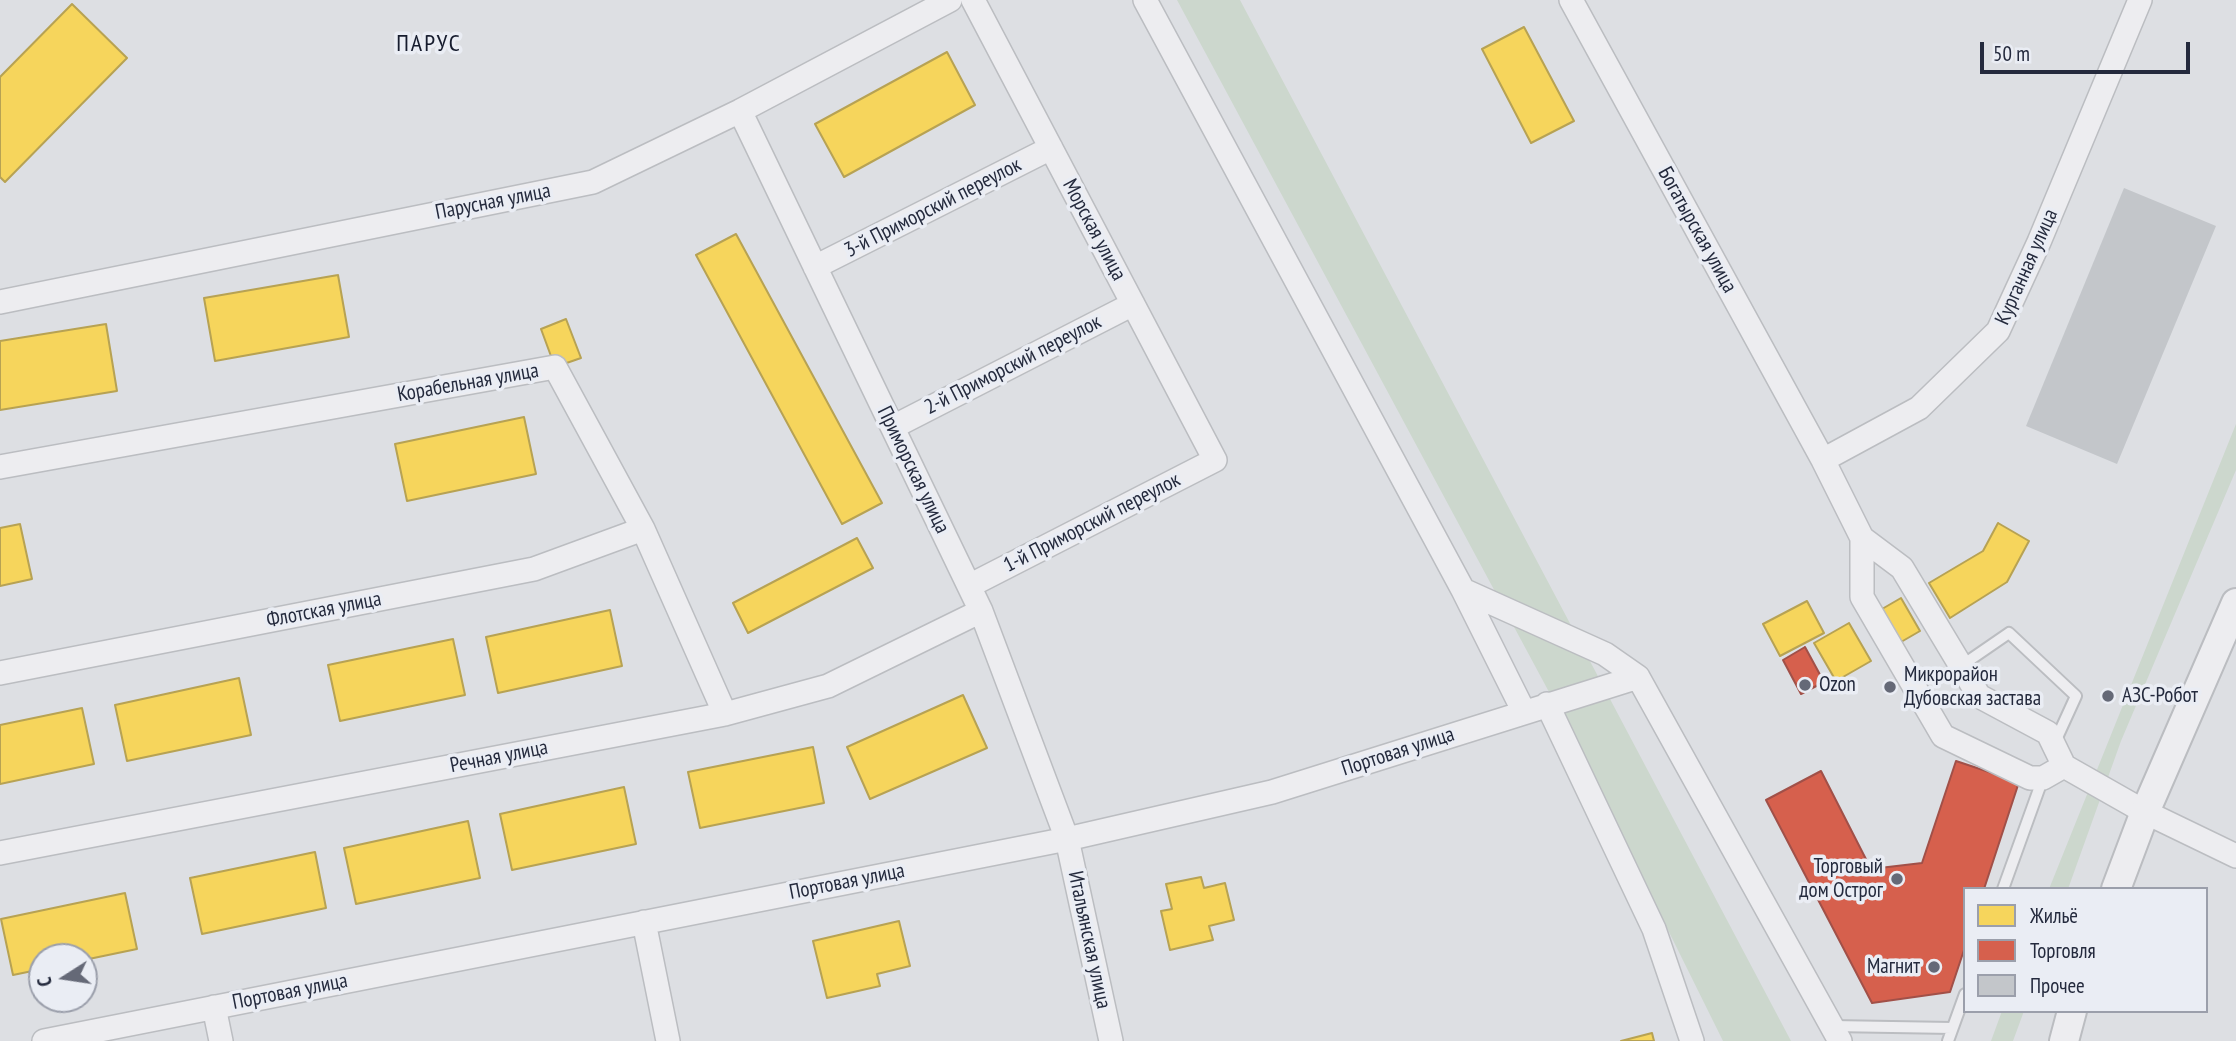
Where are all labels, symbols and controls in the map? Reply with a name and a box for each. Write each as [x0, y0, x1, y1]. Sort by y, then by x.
scale bar [1984, 28, 2194, 72]
district label: ПАРУС [397, 30, 461, 58]
text: 50 m [1993, 40, 2030, 67]
street label: 3-й Приморский переулок [840, 153, 1026, 263]
street label: Богатырская улица [1652, 163, 1742, 297]
street label: Морская улица [1057, 175, 1131, 285]
street label: Парусная улица [433, 178, 553, 226]
street label: Курганная улица [1990, 205, 2064, 329]
street label: 2-й Приморский переулок [920, 310, 1106, 420]
street label: Корабельная улица [395, 358, 541, 408]
street label: Приморская улица [871, 402, 955, 538]
street label: 1-й Приморский переулок [999, 468, 1185, 578]
street label: Флотская улица [265, 587, 383, 633]
place label: Микрорайон Дубовская застава [1904, 662, 2041, 712]
place label: Ozon [1819, 672, 1856, 698]
marker: Ozon [1797, 677, 1813, 693]
marker: Микрорайон Дубовская застава [1882, 679, 1898, 695]
place label: АЗС-Робот [2122, 683, 2198, 709]
marker: АЗС-Робот [2100, 688, 2116, 704]
street label: Портовая улица [1338, 722, 1458, 782]
street label: Речная улица [448, 735, 550, 779]
place label: Торговый дом Острог [1799, 854, 1883, 904]
street label: Портовая улица [787, 858, 907, 906]
street label: Итальянская улица [1062, 869, 1116, 1011]
marker: Торговый дом Острог [1889, 871, 1905, 887]
legend [1963, 887, 2208, 1013]
text: Жильё [2030, 902, 2078, 929]
text: Торговля [2030, 937, 2096, 964]
north arrow [28, 943, 98, 1013]
place label: Магнит [1867, 954, 1920, 980]
marker: Магнит [1926, 959, 1942, 975]
street label: Портовая улица [230, 968, 350, 1016]
text: Прочее [2030, 972, 2085, 999]
text: С [32, 975, 57, 989]

